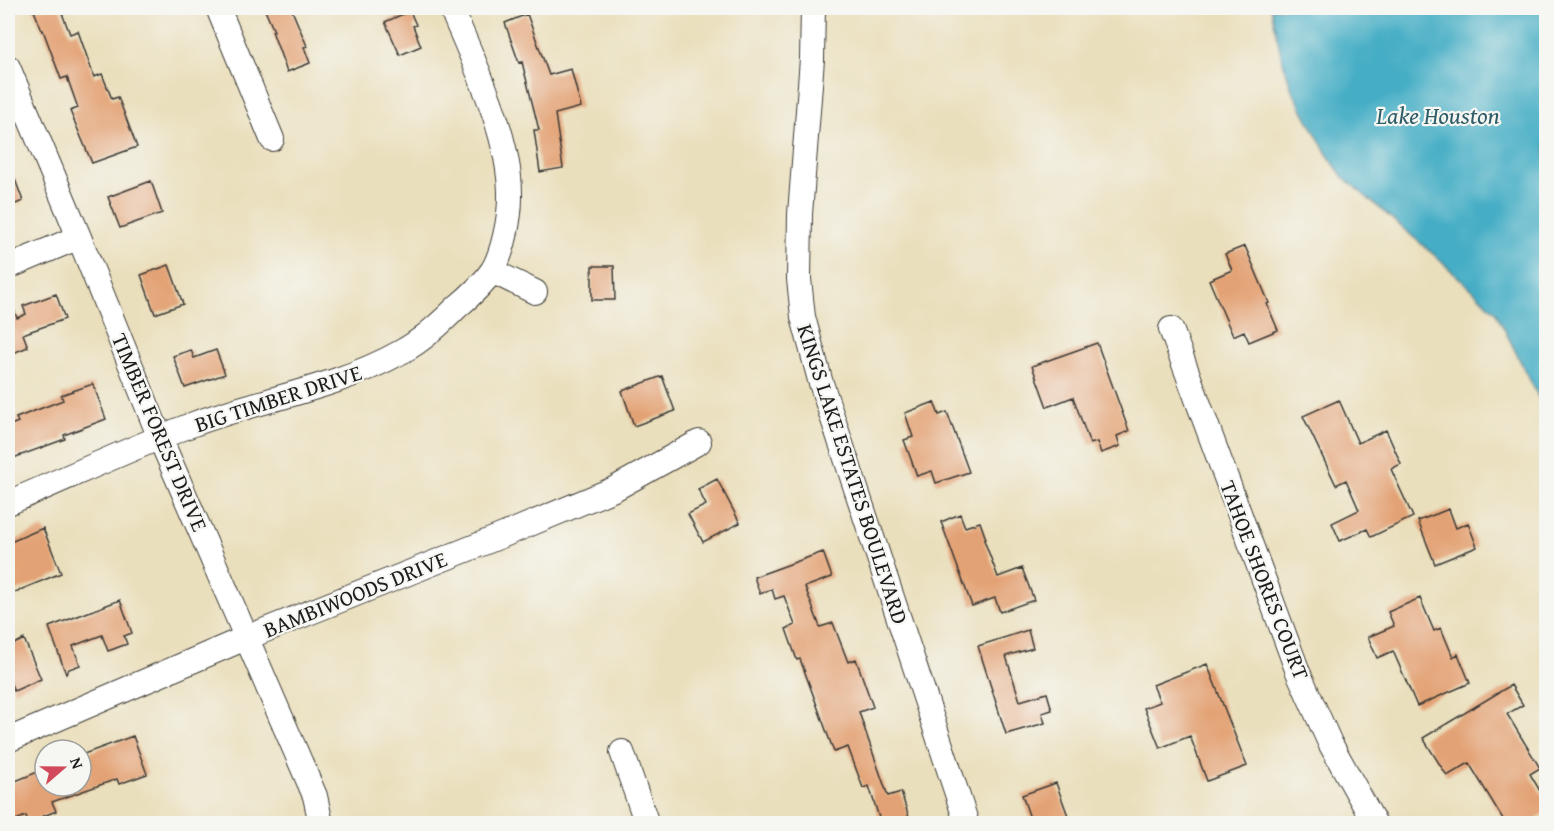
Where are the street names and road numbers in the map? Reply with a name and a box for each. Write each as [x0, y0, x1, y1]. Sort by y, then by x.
street label: KINGS LAKE ESTATES BOULEVARD [789, 320, 917, 628]
street label: TIMBER FOREST DRIVE [104, 328, 216, 536]
street label: BIG TIMBER DRIVE [190, 356, 366, 440]
street label: TAHOE SHORES COURT [1212, 476, 1318, 684]
street label: BAMBIWOODS DRIVE [258, 543, 452, 645]

